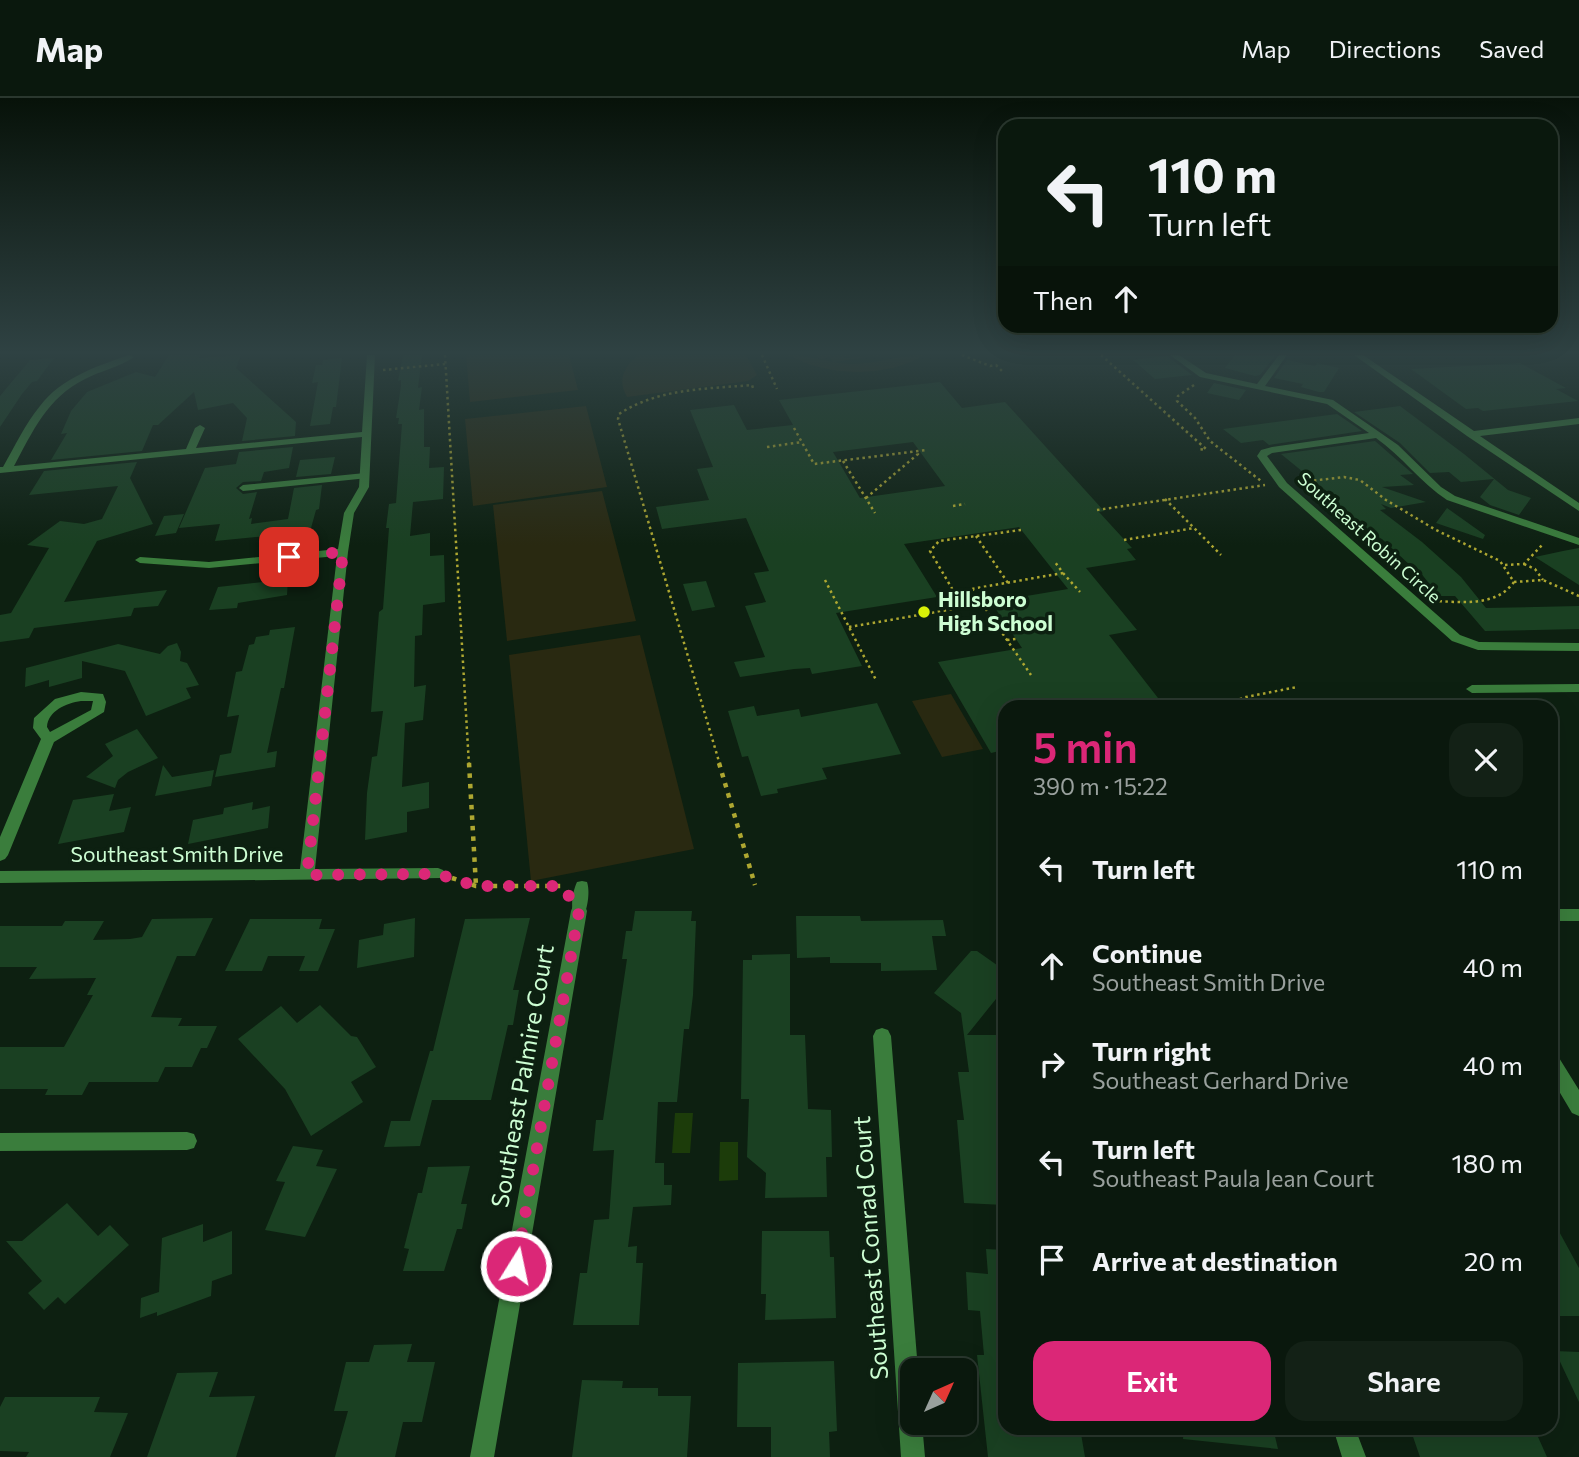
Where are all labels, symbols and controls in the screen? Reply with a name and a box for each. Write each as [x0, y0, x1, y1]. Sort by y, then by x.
text: Map [35, 28, 103, 69]
text: Map [1241, 34, 1291, 63]
text: Directions [1329, 34, 1441, 63]
text: Saved [1479, 34, 1544, 63]
text: 110 m [1148, 143, 1277, 203]
icon: left [1033, 147, 1124, 238]
text: Turn left [1148, 203, 1272, 243]
icon: ahead [1107, 280, 1145, 318]
text: Then [1033, 284, 1093, 315]
street label: Southeast Robin Circle [1294, 467, 1446, 607]
pin [259, 527, 319, 587]
icon: arrive [270, 538, 308, 576]
place label: Hillsboro High School [938, 586, 1053, 635]
marker: Hillsboro High School [916, 604, 932, 620]
text: 5 min [1033, 720, 1138, 772]
button: close [1449, 723, 1523, 797]
text: 390 m · 15:22 [1033, 772, 1168, 800]
street label: Southeast Smith Drive [71, 841, 283, 866]
icon: left [1033, 849, 1071, 887]
text: Turn left [1092, 853, 1195, 884]
text: 110 m [1456, 853, 1523, 884]
text: Continue [1092, 937, 1202, 968]
street label: Southeast Palmire Court [484, 942, 559, 1210]
icon: ahead [1033, 947, 1071, 985]
text: 40 m [1463, 951, 1523, 982]
text: Southeast Smith Drive [1092, 968, 1325, 996]
text: Turn right [1092, 1035, 1211, 1066]
icon: right [1033, 1045, 1071, 1083]
text: 40 m [1463, 1049, 1523, 1080]
text: Southeast Gerhard Drive [1092, 1066, 1349, 1094]
street label: Southeast Conrad Court [846, 1115, 893, 1381]
text: Turn left [1092, 1133, 1195, 1164]
icon: left [1033, 1143, 1071, 1181]
text: 180 m [1451, 1147, 1523, 1178]
text: Southeast Paula Jean Court [1092, 1164, 1374, 1192]
position arrow [479, 1229, 553, 1303]
icon: arrive [1033, 1241, 1071, 1279]
text: Arrive at destination [1092, 1245, 1338, 1276]
text: 20 m [1464, 1245, 1523, 1276]
button: Exit [1033, 1341, 1271, 1421]
button: Share [1285, 1341, 1523, 1421]
north arrow [900, 1358, 976, 1435]
map controls [900, 1358, 977, 1435]

